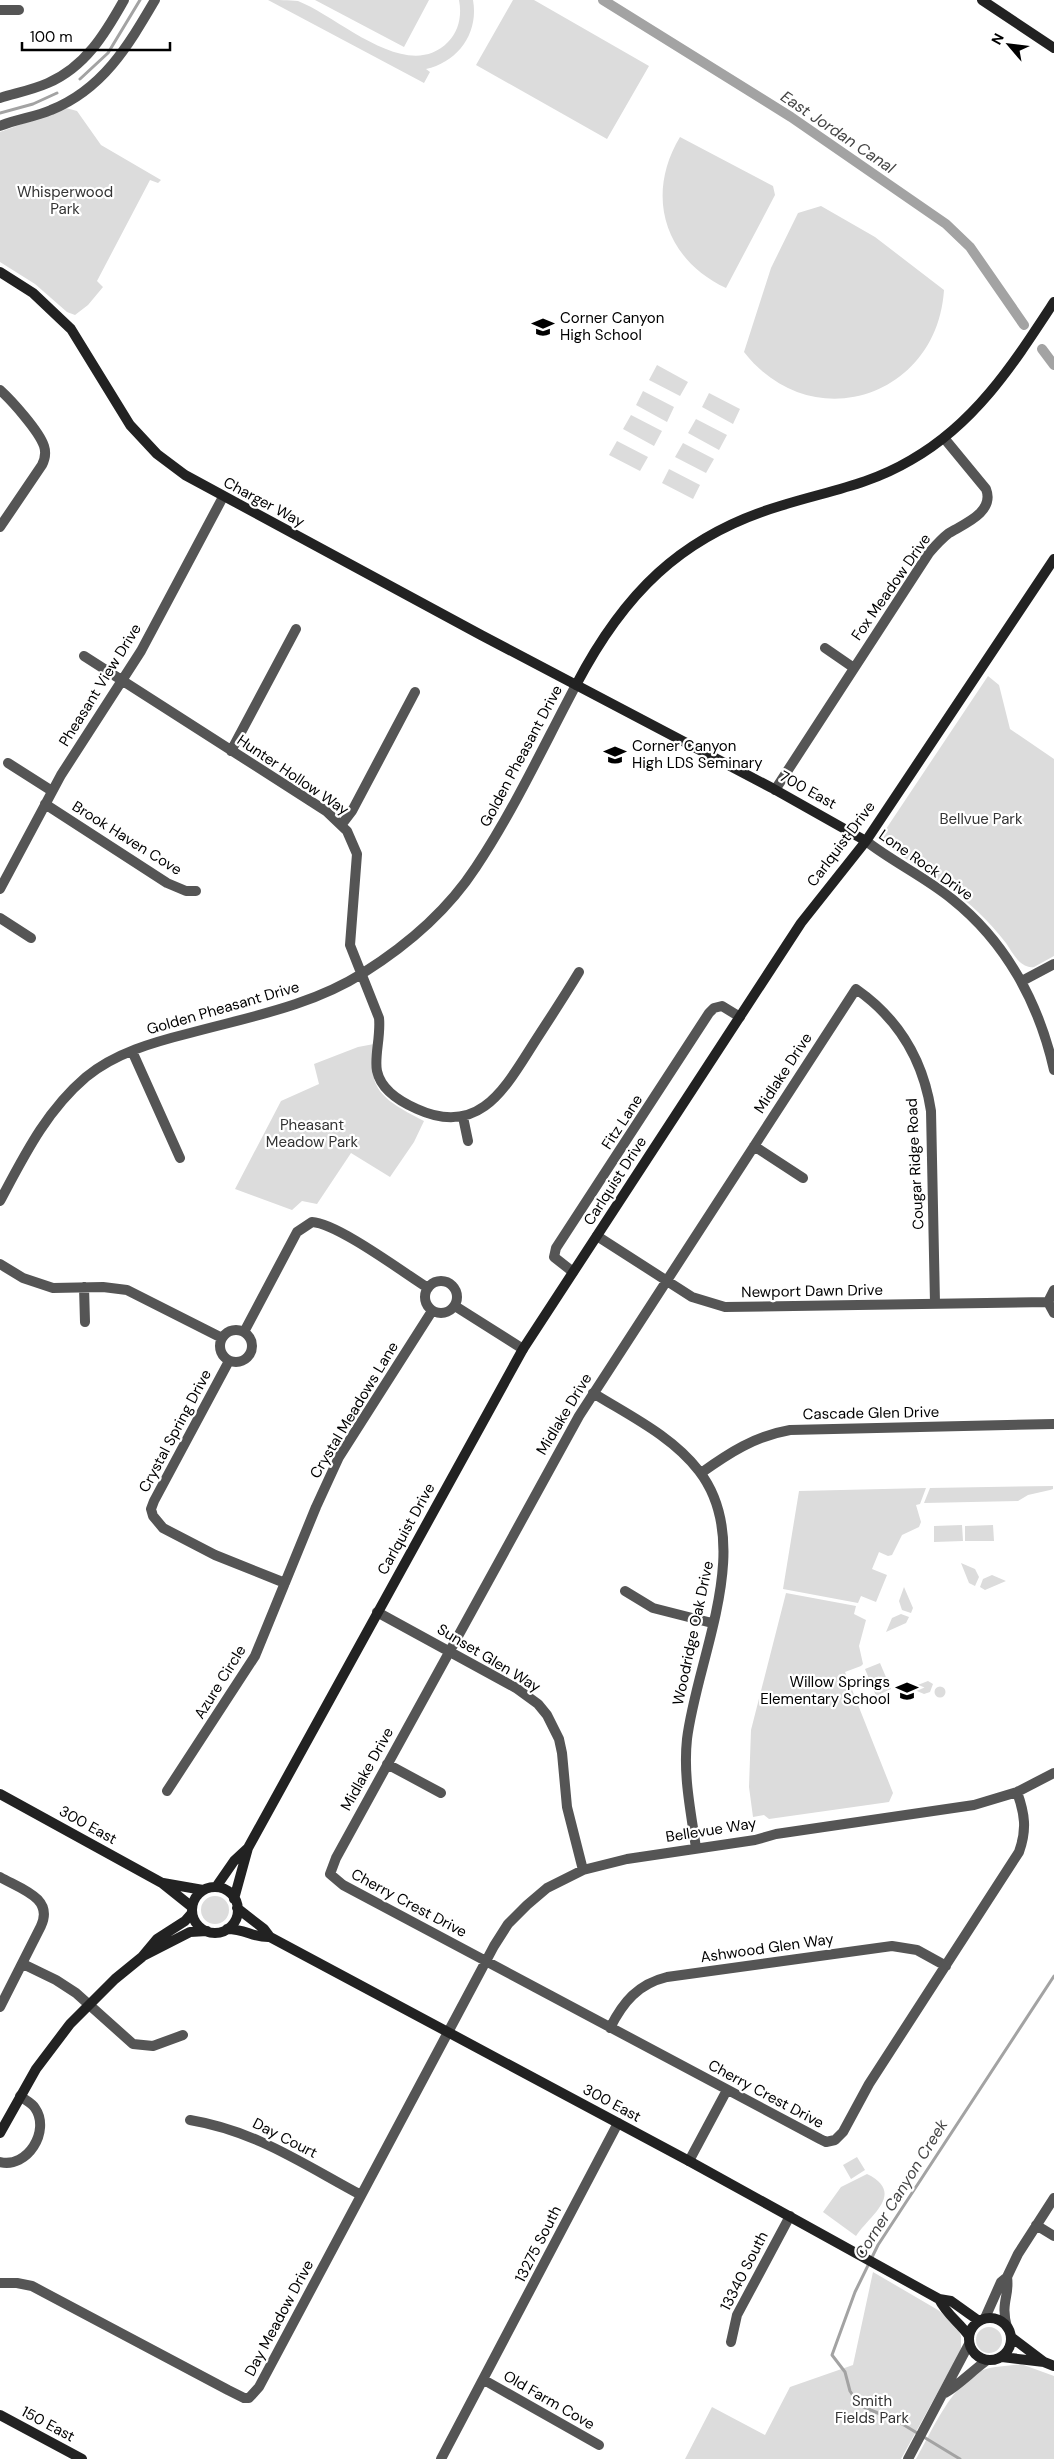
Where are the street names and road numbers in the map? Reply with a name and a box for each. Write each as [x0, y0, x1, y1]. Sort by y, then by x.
street label: Charger Way [220, 472, 309, 532]
street label: Fox Meadow Drive [847, 530, 935, 644]
street label: Pheasant View Drive [54, 620, 146, 750]
street label: Golden Pheasant Drive [475, 682, 567, 830]
street label: Hunter Hollow Way [233, 730, 353, 820]
street label: 700 East [776, 766, 840, 814]
street label: Brook Haven Cove [68, 796, 186, 880]
street label: Carlquist Drive [802, 797, 880, 891]
street label: Lone Rock Drive [875, 825, 977, 905]
street label: Golden Pheasant Drive [144, 977, 302, 1039]
street label: Midlake Drive [750, 1029, 816, 1117]
street label: Fitz Lane [597, 1091, 647, 1153]
street label: Cougar Ridge Road [902, 1098, 928, 1230]
street label: Carlquist Drive [579, 1133, 651, 1229]
street label: Newport Dawn Drive [741, 1280, 883, 1302]
street label: Crystal Meadows Lane [305, 1338, 403, 1482]
street label: Crystal Spring Drive [134, 1366, 216, 1496]
street label: Midlake Drive [532, 1369, 596, 1459]
street label: Cascade Glen Drive [803, 1402, 939, 1424]
street label: Carlquist Drive [373, 1480, 439, 1578]
street label: Woodridge Oak Drive [668, 1559, 718, 1707]
street label: Sunset Glen Way [434, 1619, 545, 1697]
street label: Azure Circle [189, 1641, 251, 1723]
street label: Midlake Drive [336, 1724, 398, 1814]
street label: 300 East [56, 1801, 121, 1849]
street label: Bellevue Way [664, 1813, 758, 1847]
street label: Cherry Crest Drive [348, 1864, 470, 1942]
street label: Ashwood Glen Way [699, 1929, 836, 1967]
street label: Cherry Crest Drive [705, 2055, 827, 2133]
street label: 300 East [579, 2079, 645, 2127]
street label: Day Court [249, 2113, 321, 2163]
street label: 13275 South [510, 2202, 566, 2286]
street label: 13340 South [715, 2228, 773, 2314]
street label: Day Meadow Drive [240, 2256, 318, 2380]
street label: Old Farm Cove [500, 2366, 598, 2434]
street label: 150 East [18, 2402, 78, 2446]

